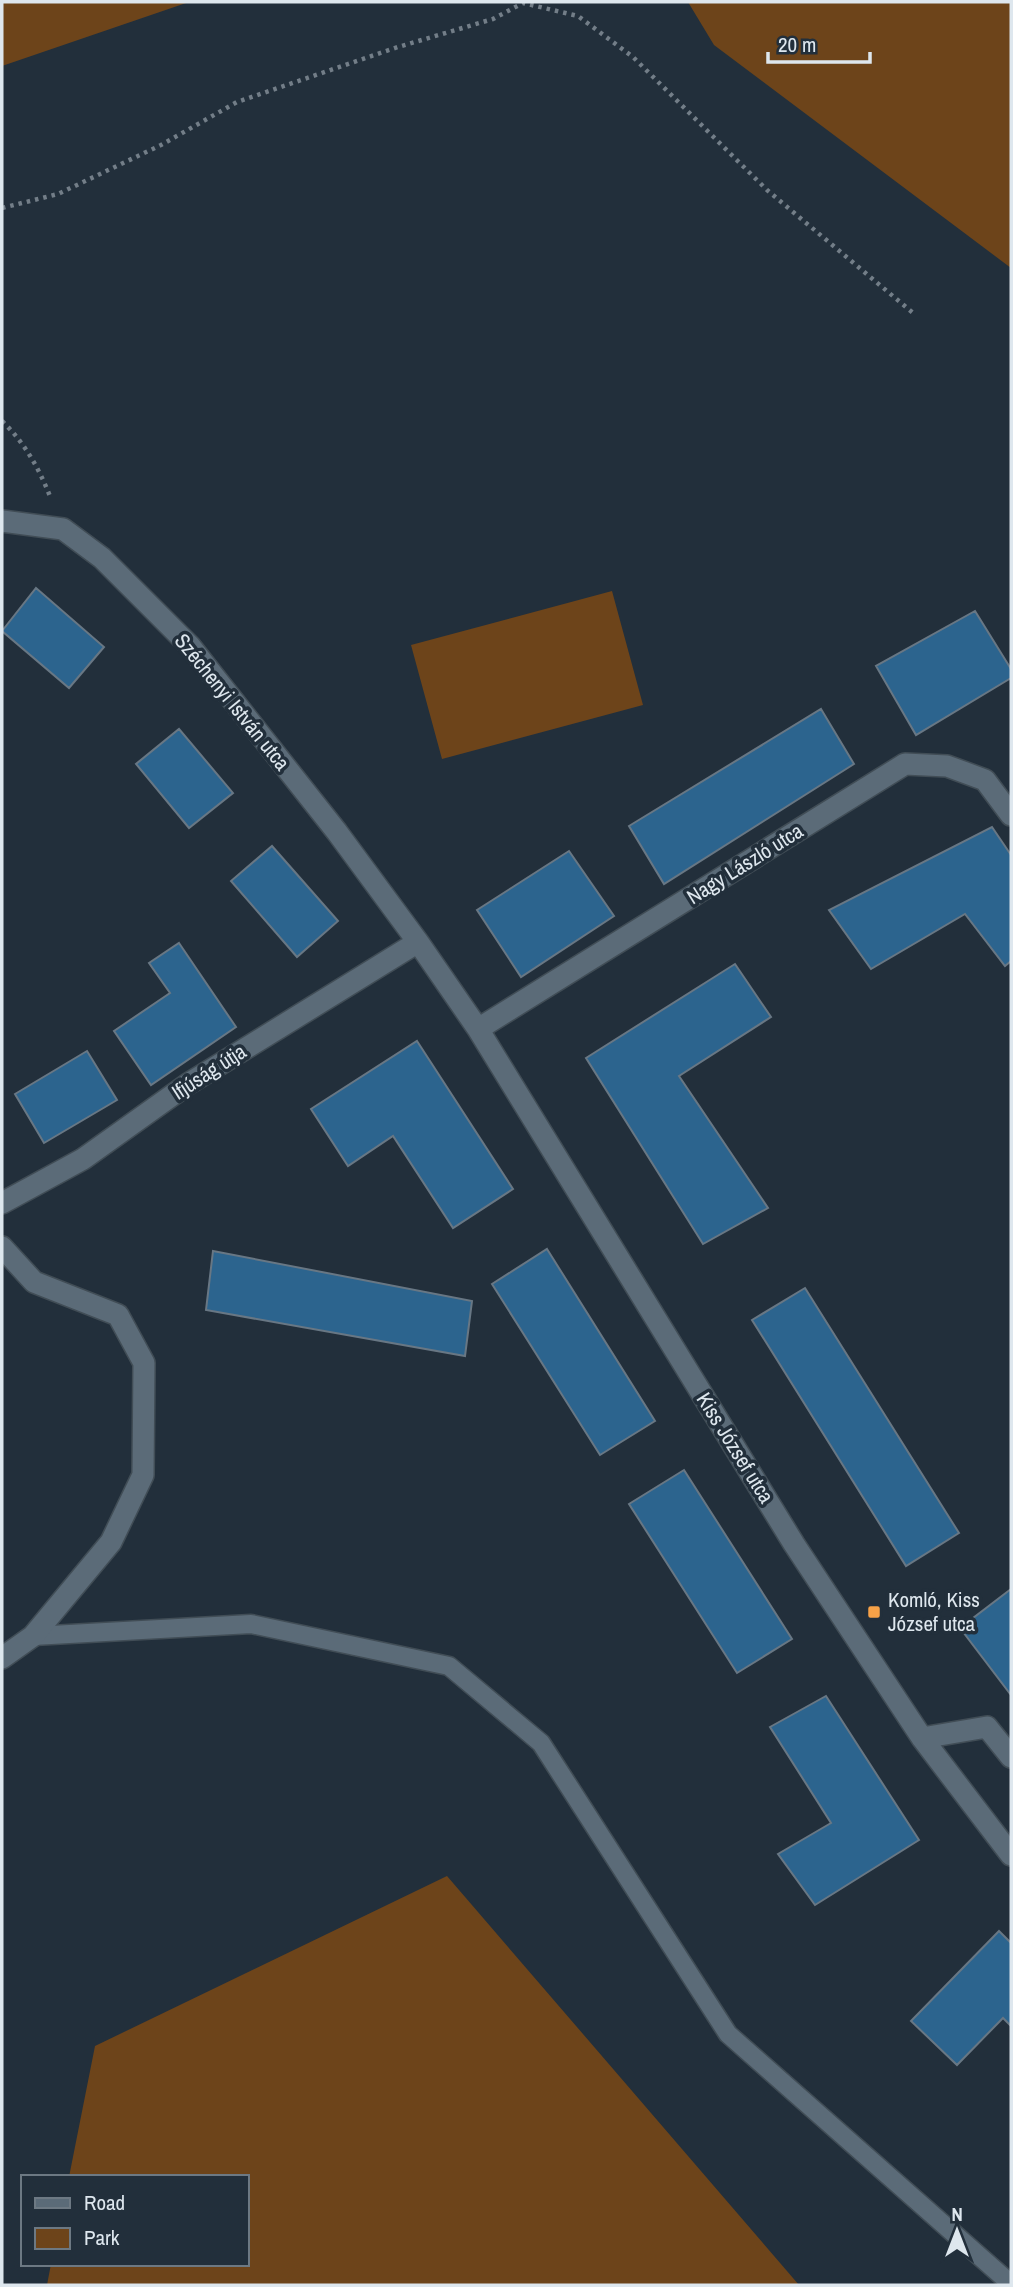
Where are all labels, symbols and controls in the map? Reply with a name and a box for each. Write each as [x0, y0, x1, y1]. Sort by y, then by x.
scale bar [768, 21, 870, 65]
text: 20 m [778, 30, 816, 59]
street label: Széchenyi István utca [168, 627, 297, 777]
street label: Nagy László utca [681, 816, 809, 911]
street label: Ifjúság útja [166, 1037, 252, 1106]
street label: Kiss József utca [690, 1387, 781, 1509]
place label: Komló, Kiss József utca [888, 1585, 980, 1638]
marker: Komló, Kiss József utca [866, 1604, 882, 1620]
legend [21, 2175, 248, 2266]
text: Road [84, 2188, 125, 2217]
north arrow [922, 2196, 992, 2266]
text: N [951, 2201, 963, 2227]
text: Park [84, 2223, 120, 2252]

